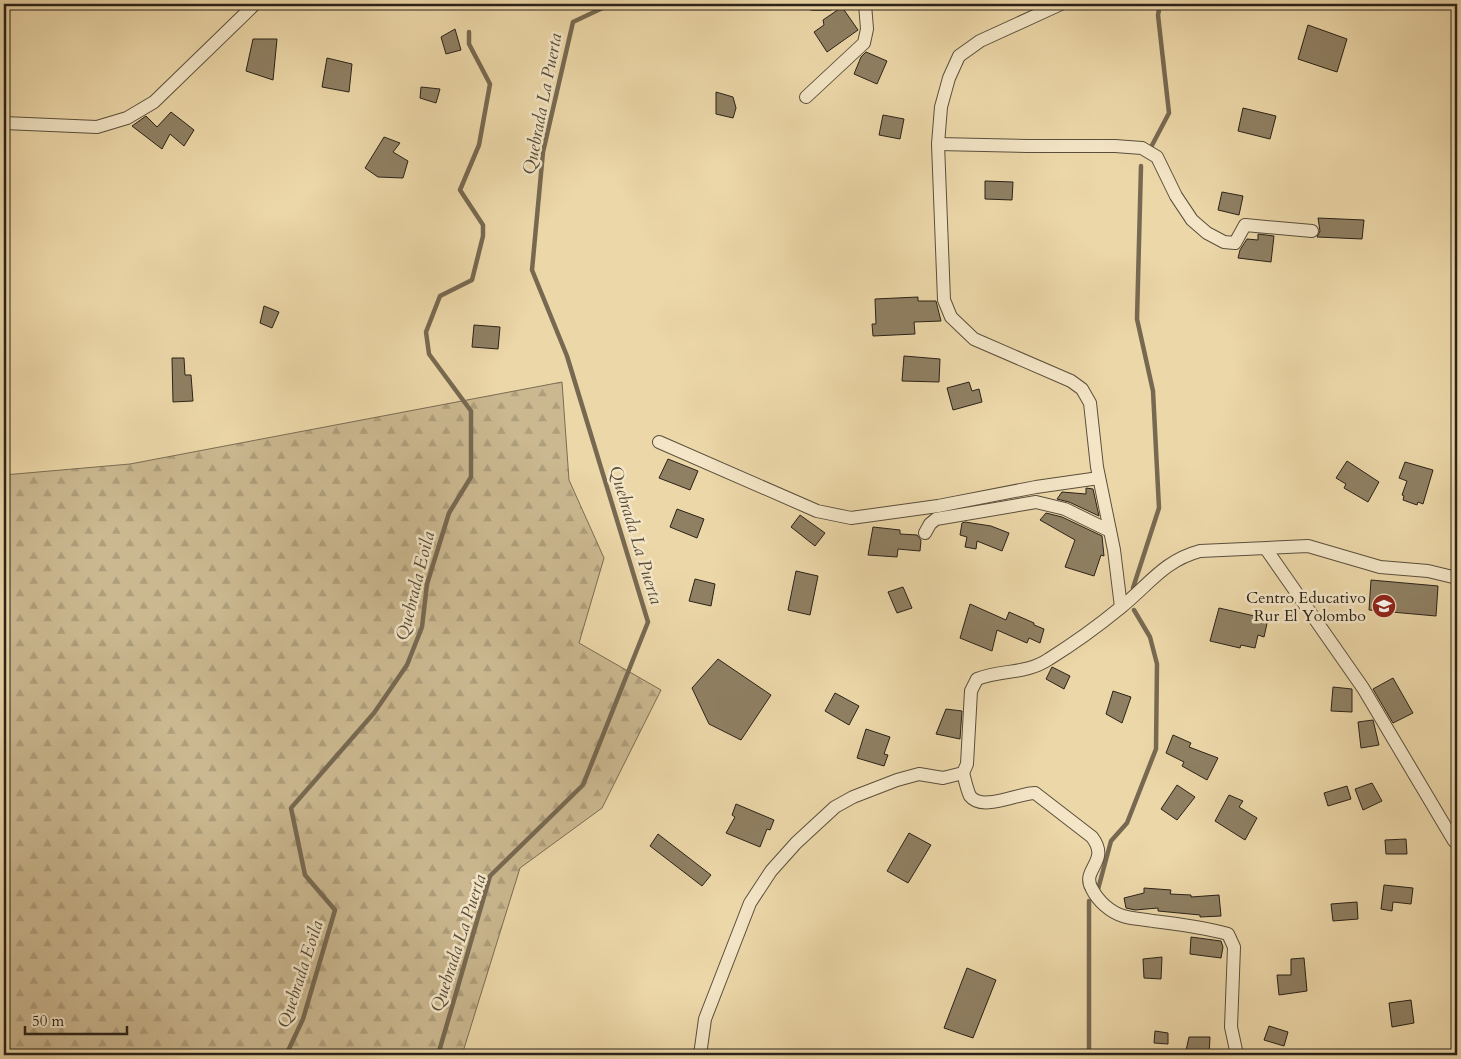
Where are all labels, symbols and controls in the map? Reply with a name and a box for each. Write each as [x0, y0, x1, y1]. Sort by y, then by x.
water label: Quebrada La Puerta [517, 31, 568, 177]
water label: Quebrada La Puerta [603, 463, 668, 607]
water label: Quebrada Eoila [390, 529, 441, 643]
place label: Centro Educativo Rur El Yolombo [1246, 587, 1366, 627]
school or university icon: Centro Educativo Rur El Yolombo [1371, 593, 1397, 619]
water label: Quebrada La Puerta [424, 871, 493, 1015]
water label: Quebrada Eoila [271, 917, 330, 1031]
scale bar [25, 1004, 128, 1036]
text: 50 m [32, 1011, 64, 1031]

